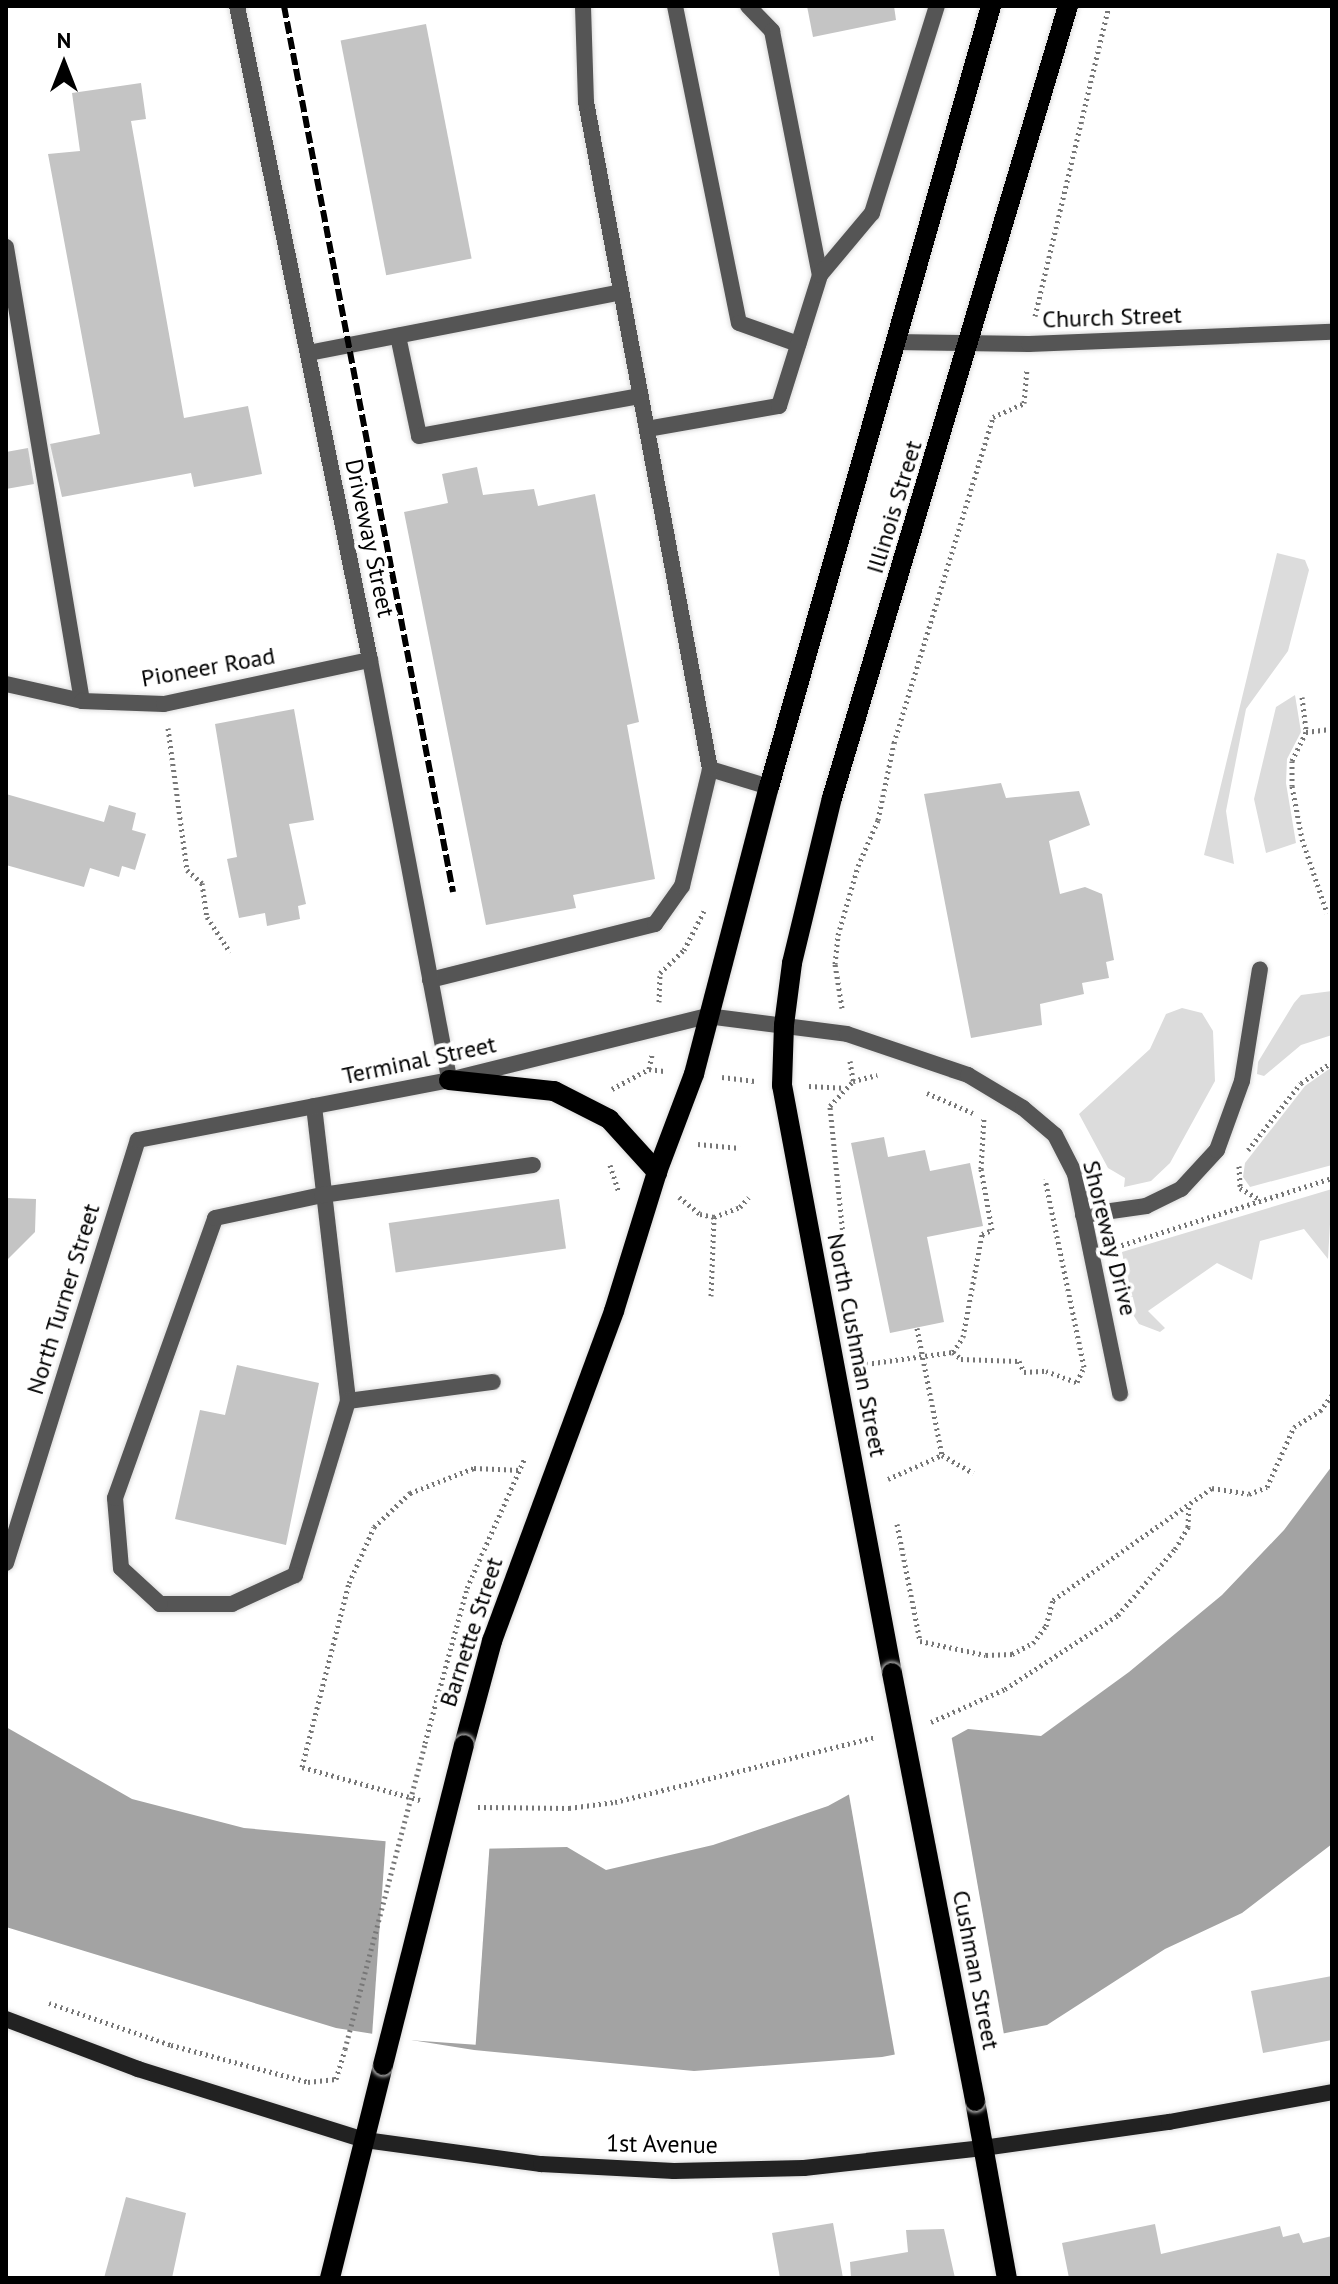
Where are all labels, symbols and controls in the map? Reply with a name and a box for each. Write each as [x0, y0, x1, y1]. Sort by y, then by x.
north arrow [24, 24, 104, 104]
text: N [57, 26, 71, 54]
street label: Church Street [1042, 300, 1182, 334]
street label: Illinois Street [860, 437, 928, 577]
street label: Driveway Street [339, 456, 401, 620]
street label: Pioneer Road [139, 641, 277, 693]
street label: Terminal Street [340, 1030, 498, 1090]
street label: Shoreway Drive [1077, 1157, 1143, 1319]
street label: North Turner Street [20, 1200, 106, 1398]
street label: North Cushman Street [821, 1231, 893, 1459]
street label: Barnette Street [433, 1554, 509, 1710]
street label: Cushman Street [946, 1888, 1006, 2052]
street label: 1st Avenue [605, 2129, 719, 2159]

